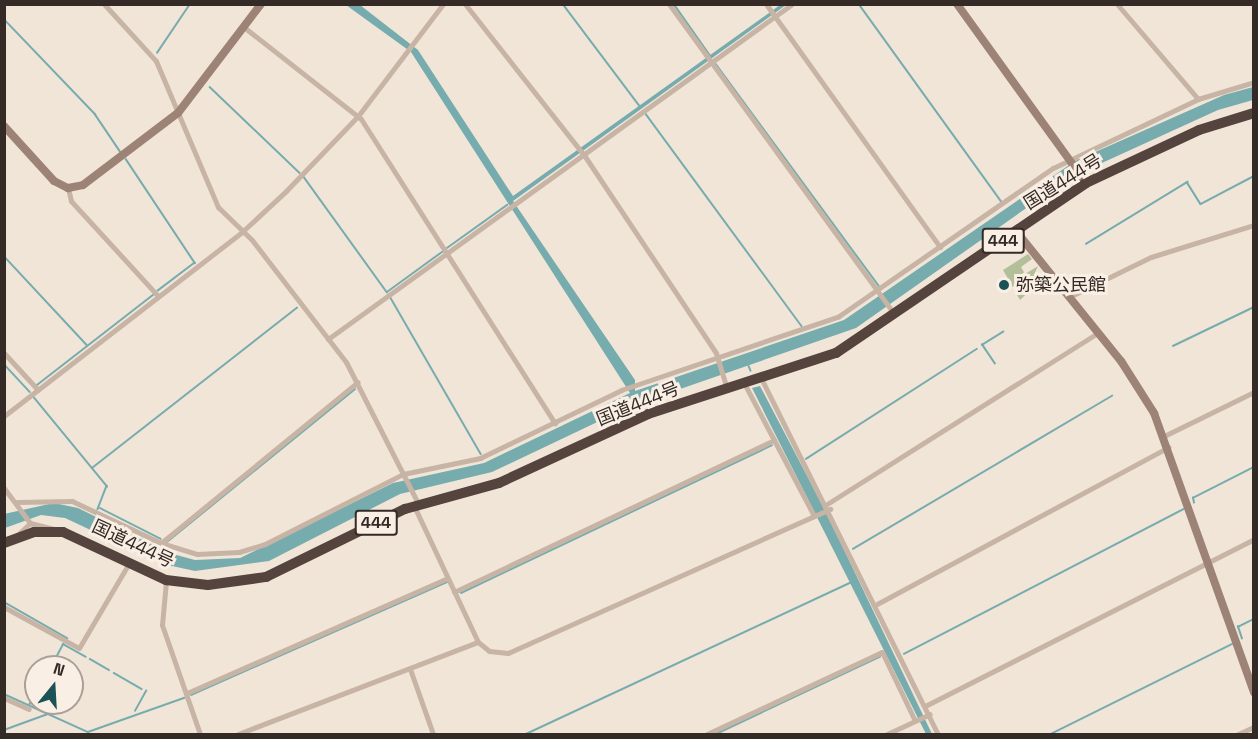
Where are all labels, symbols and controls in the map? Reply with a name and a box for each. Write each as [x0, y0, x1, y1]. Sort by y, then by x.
street label: 国道444号 [1020, 150, 1106, 214]
road number: 444 [980, 228, 1026, 254]
place label: 弥築公民館 [1016, 274, 1106, 296]
marker: 弥築公民館 [997, 278, 1011, 292]
street label: 国道444号 [593, 378, 683, 430]
road number: 444 [354, 510, 398, 536]
street label: 国道444号 [89, 516, 177, 572]
north arrow [24, 655, 84, 715]
text: N [51, 658, 67, 681]

